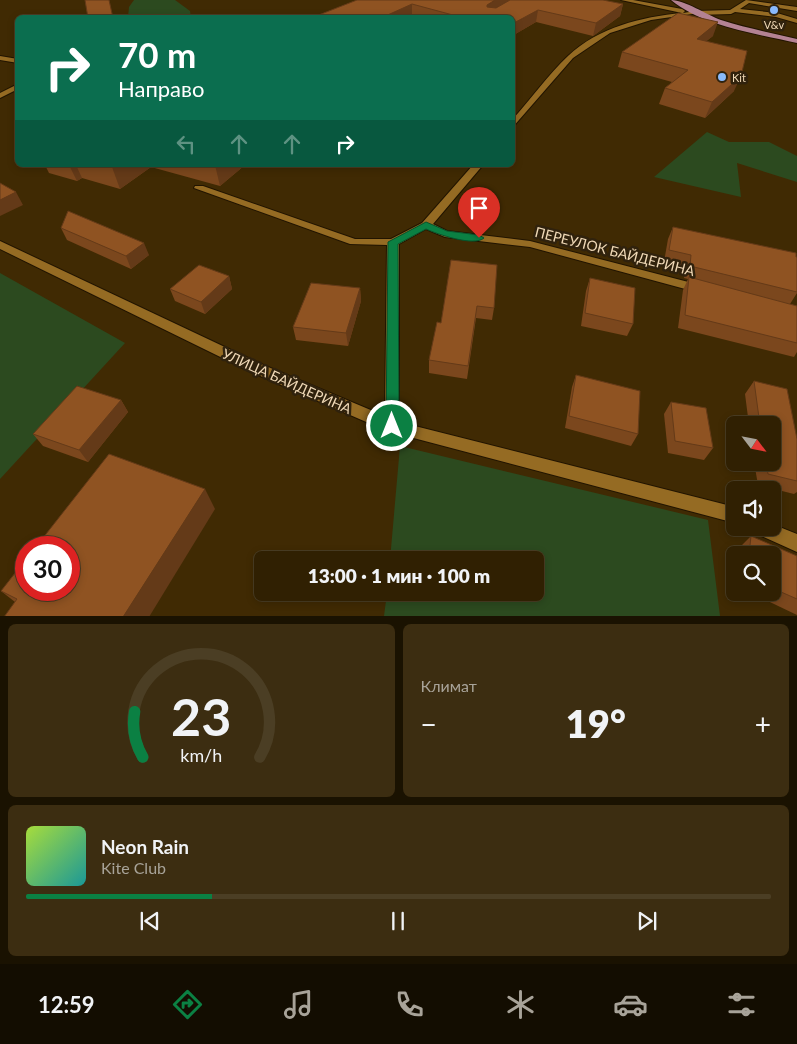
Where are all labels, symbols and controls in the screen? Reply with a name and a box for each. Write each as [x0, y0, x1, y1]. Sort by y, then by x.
marker: V&v [768, 4, 780, 16]
place label: V&v [764, 18, 785, 31]
text: 70 m [118, 33, 196, 75]
icon: right [35, 35, 100, 100]
marker: Kit [716, 71, 728, 83]
place label: Kit [732, 71, 746, 84]
text: Направо [118, 75, 204, 102]
icon: left [172, 130, 200, 158]
icon: ahead [225, 130, 253, 158]
icon: ahead [278, 130, 306, 158]
icon: right [331, 130, 359, 158]
pin [458, 187, 500, 238]
icon: arrive [465, 194, 493, 222]
street label: ПЕРЕУЛОК БАЙДЕРИНА [533, 223, 697, 279]
street label: УЛИЦА БАЙДЕРИНА [220, 345, 355, 417]
position arrow [365, 399, 417, 451]
north arrow [726, 416, 781, 471]
map controls [726, 416, 781, 601]
button: sound [726, 481, 781, 536]
speed limit sign: 30 [15, 536, 80, 601]
button: search [726, 546, 781, 601]
text: 13:00 · 1 мин · 100 m [308, 564, 490, 587]
text: Климат [421, 676, 477, 695]
text: 23 [171, 685, 231, 747]
text: 19° [566, 700, 626, 746]
text: − [421, 707, 437, 741]
text: + [755, 707, 771, 741]
text: km/h [180, 744, 222, 766]
text: Neon Rain [101, 835, 189, 858]
text: Kite Club [101, 858, 166, 877]
icon: previous [136, 907, 164, 935]
icon: pause [384, 907, 412, 935]
icon: next [633, 907, 661, 935]
icon: directions [170, 987, 205, 1022]
icon: music [281, 987, 316, 1022]
icon: phone [392, 987, 427, 1022]
icon: climate [503, 987, 538, 1022]
icon: car [613, 987, 648, 1022]
icon: filters [724, 987, 759, 1022]
text: 12:59 [38, 991, 95, 1018]

